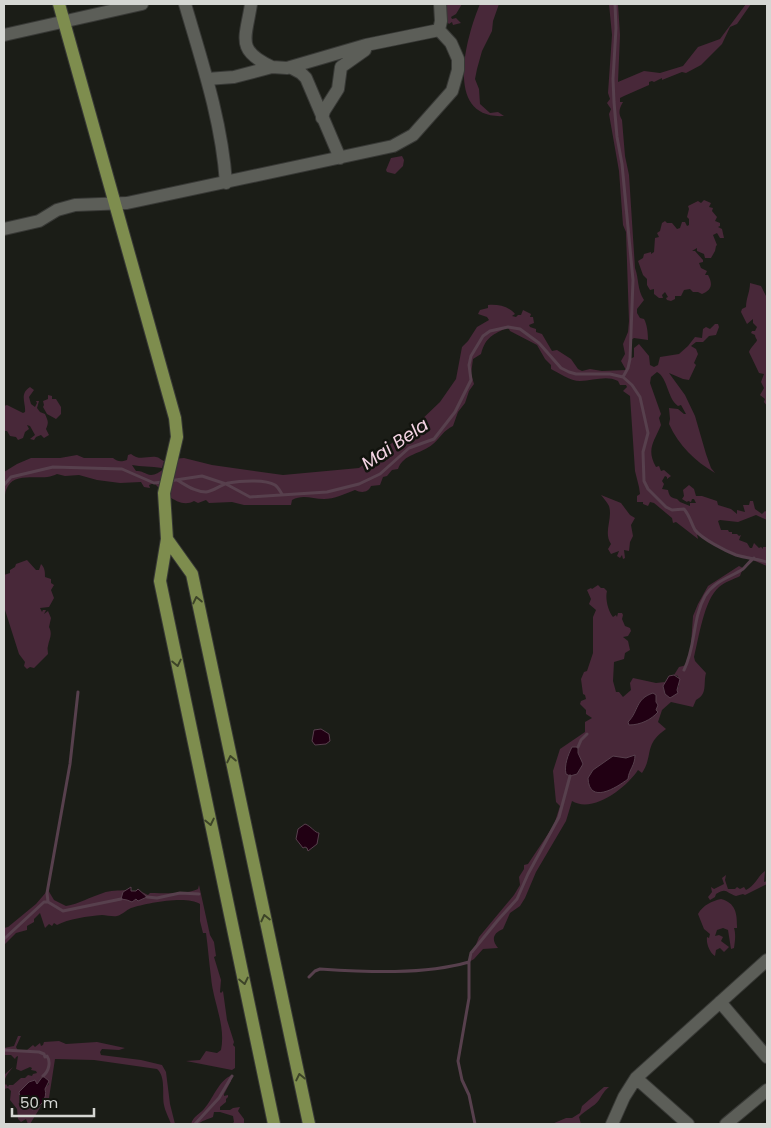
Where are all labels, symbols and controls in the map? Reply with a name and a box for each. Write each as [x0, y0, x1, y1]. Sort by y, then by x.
water label: Mai Bela [356, 412, 433, 475]
one-way arrow [193, 595, 203, 604]
one-way arrow [171, 658, 182, 667]
one-way arrow [226, 754, 236, 763]
one-way arrow [205, 817, 215, 826]
one-way arrow [260, 913, 271, 922]
one-way arrow [238, 976, 249, 985]
one-way arrow [295, 1072, 305, 1081]
scale bar [12, 1086, 95, 1118]
text: 50 m [20, 1092, 58, 1113]

